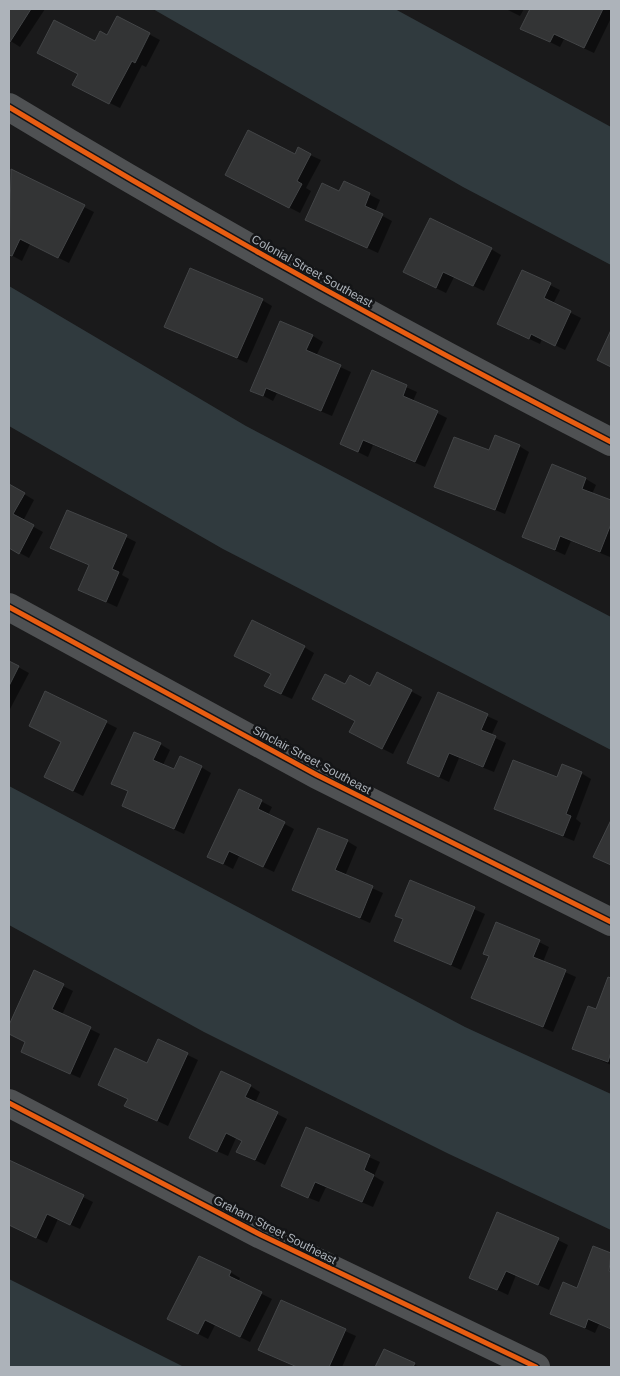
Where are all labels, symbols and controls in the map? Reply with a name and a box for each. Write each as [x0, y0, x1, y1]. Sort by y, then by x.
street label: Colonial Street Southeast [249, 232, 375, 310]
street label: Sinclair Street Southeast [250, 723, 374, 797]
street label: Graham Street Southeast [211, 1193, 339, 1267]

